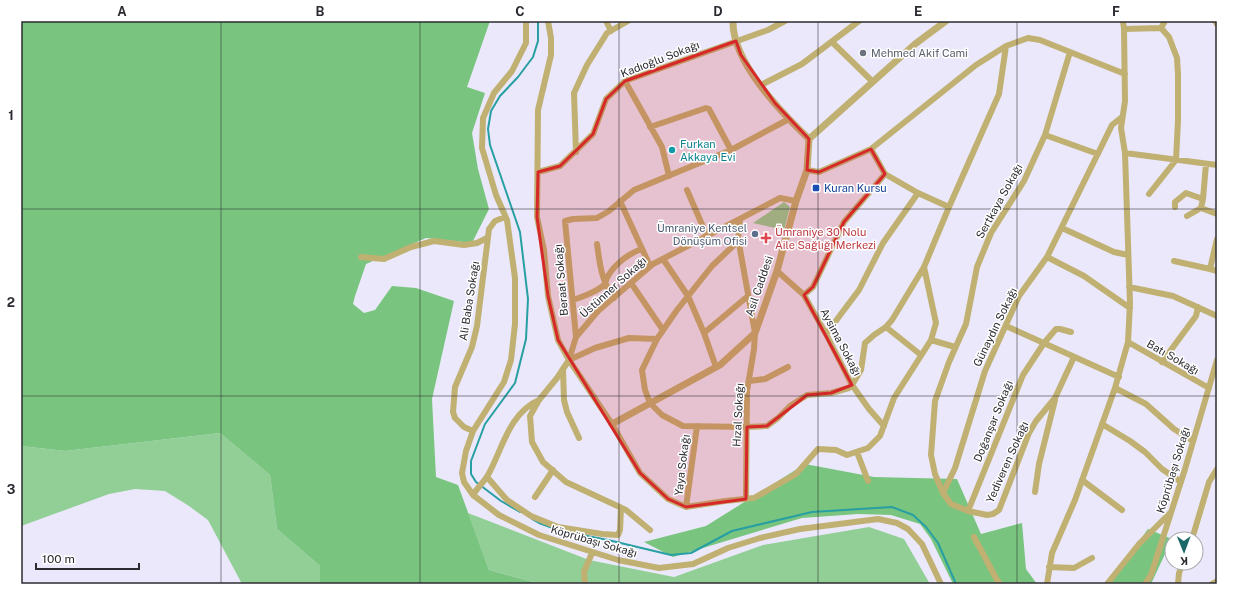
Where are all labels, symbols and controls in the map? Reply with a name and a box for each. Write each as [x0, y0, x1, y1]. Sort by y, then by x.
text: A [117, 4, 127, 19]
text: B [316, 4, 325, 19]
text: C [515, 4, 525, 19]
text: D [713, 4, 723, 19]
text: E [914, 4, 922, 19]
text: F [1112, 4, 1120, 19]
street label: Kadıoğlu Sokağı [619, 38, 701, 80]
place label: Mehmed Akif Cami [871, 47, 968, 59]
marker: Mehmed Akif Cami [858, 48, 868, 58]
text: 1 [8, 108, 14, 123]
place label: Furkan Akkaya Evi [680, 138, 735, 163]
marker: Furkan Akkaya Evi [667, 145, 677, 155]
street label: Sertkaya Sokağı [973, 162, 1025, 240]
place label: Kuran Kursu [824, 182, 887, 194]
marker: Kuran Kursu [811, 183, 821, 193]
place label: Ümraniye Kentsel Dönüşüm Ofisi [657, 221, 747, 248]
place label: Ümraniye 30 Nolu Aile Sağlığı Merkezi [775, 225, 876, 251]
marker: Ümraniye Kentsel Dönüşüm Ofisi [750, 229, 760, 239]
marker: Ümraniye 30 Nolu Aile Sağlığı Merkezi [760, 232, 772, 244]
street label: Beraat Sokağı [552, 244, 570, 316]
street label: Üstünner Sokağı [577, 253, 649, 320]
street label: Asil Caddesi [743, 254, 775, 318]
street label: Ali Baba Sokağı [457, 260, 481, 342]
street label: Günaydın Sokağı [971, 286, 1019, 368]
text: 2 [7, 295, 15, 310]
street label: Aysima Sokağı [818, 306, 864, 378]
street label: Batı Sokağı [1145, 337, 1201, 377]
street label: Doğanşar Sokağı [971, 379, 1016, 464]
street label: Hızal Sokağı [730, 383, 746, 447]
street label: Yediveren Sokağı [984, 419, 1030, 505]
street label: Köprübaşı Sokağı [1154, 426, 1193, 515]
street label: Yaya Sokağı [672, 434, 692, 496]
text: 3 [7, 482, 16, 497]
street label: Köprübaşı Sokağı [549, 523, 639, 560]
north arrow [1164, 531, 1204, 571]
scale bar [36, 545, 139, 571]
text: 100 m [42, 552, 75, 566]
text: K [1180, 555, 1188, 567]

